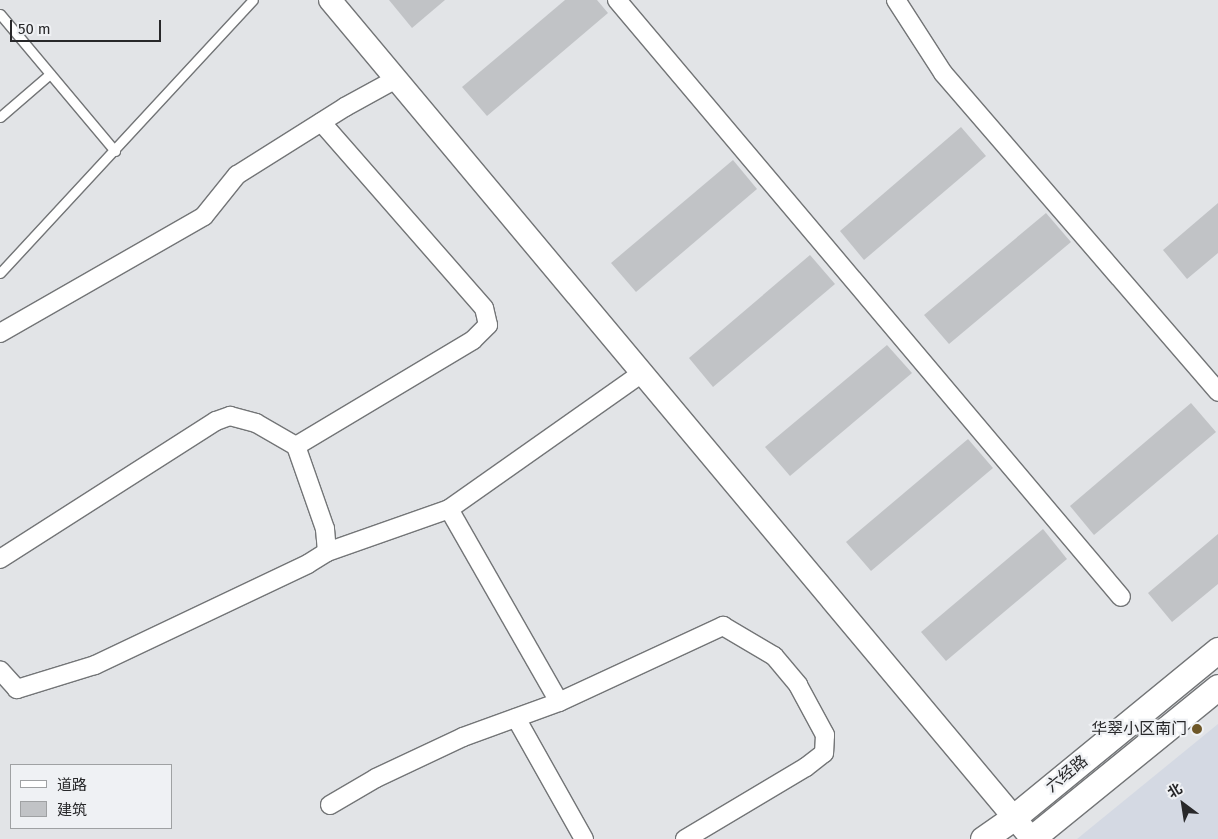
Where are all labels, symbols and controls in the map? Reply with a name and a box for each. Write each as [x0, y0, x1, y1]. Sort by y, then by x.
scale bar [12, 10, 164, 42]
text: 50 m [18, 20, 51, 38]
place label: 华翠小区南门 [1091, 719, 1187, 739]
marker: 华翠小区南门 [1191, 723, 1203, 735]
street label: 六经路 [1042, 751, 1092, 797]
legend [10, 764, 172, 829]
text: 道路 [57, 776, 87, 794]
north arrow [1158, 779, 1208, 829]
text: 北 [1165, 780, 1185, 802]
text: 建筑 [57, 801, 87, 819]

